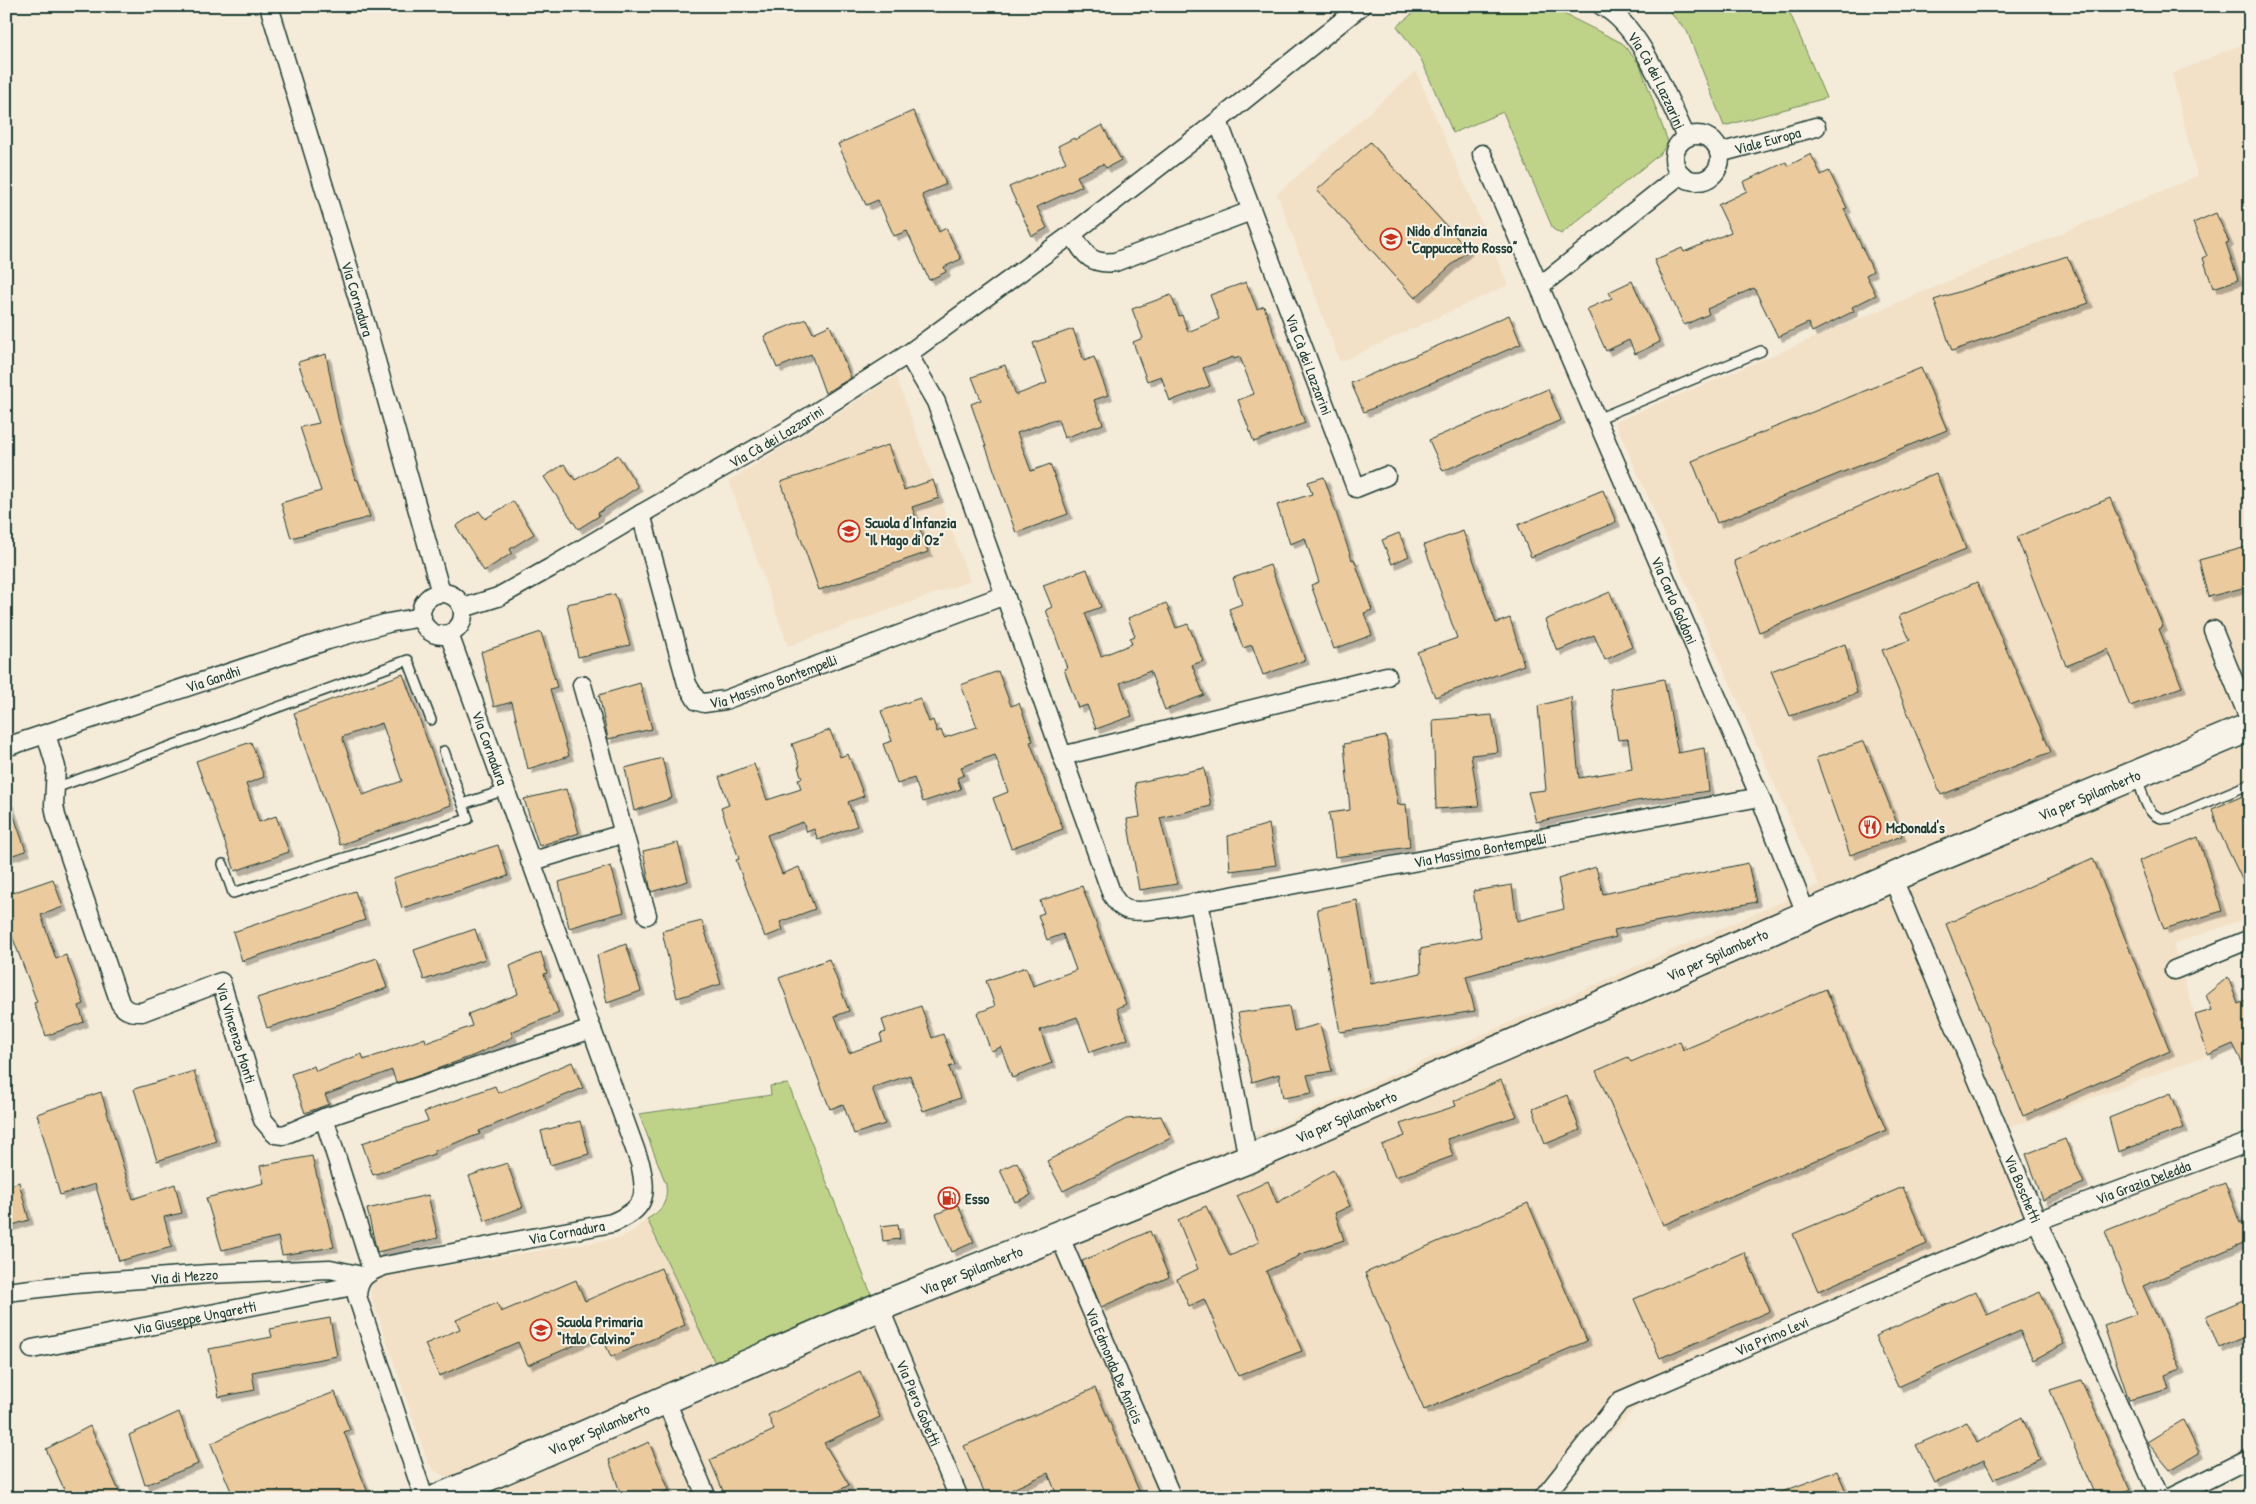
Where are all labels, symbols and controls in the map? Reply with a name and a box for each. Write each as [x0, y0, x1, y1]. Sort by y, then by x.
street label: Via Cà dei Lazzarini [1623, 27, 1691, 132]
street label: Viale Europa [1732, 121, 1803, 159]
place label: Nido d’Infanzia “Cappuccetto Rosso” [1407, 220, 1518, 259]
school or university icon: Nido d’Infanzia “Cappuccetto Rosso” [1379, 227, 1403, 251]
street label: Via Cornadura [337, 259, 379, 339]
street label: Via Cà dei Lazzarini [1281, 311, 1338, 418]
street label: Via Cà dei Lazzarini [725, 400, 828, 472]
place label: Scuola d’Infanzia “Il Mago di Oz” [865, 512, 956, 551]
school or university icon: Scuola d’Infanzia “Il Mago di Oz” [837, 519, 861, 543]
street label: Via Carlo Goldoni [1647, 553, 1703, 647]
street label: Via Massimo Bontempelli [708, 648, 840, 713]
street label: Via Gandhi [183, 659, 243, 697]
street label: Via Cornadura [467, 708, 513, 788]
street label: Via per Spilamberto [2035, 764, 2143, 825]
restaurant icon: McDonald's [1858, 815, 1882, 839]
place label: McDonald's [1886, 817, 1945, 838]
street label: Via Massimo Bontempelli [1412, 827, 1548, 872]
street label: Via per Spilamberto [1663, 923, 1771, 986]
street label: Via Vincenzo Monti [211, 980, 262, 1086]
street label: Via per Spilamberto [1292, 1085, 1400, 1148]
street label: Via Boschetti [2000, 1151, 2047, 1226]
street label: Via Grazia Deledda [2092, 1154, 2193, 1209]
fuel station icon: Esso [937, 1186, 961, 1210]
place label: Esso [965, 1188, 989, 1209]
street label: Via Cornadura [526, 1214, 606, 1249]
street label: Via per Spilamberto [917, 1240, 1026, 1300]
street label: Via di Mezzo [150, 1263, 218, 1289]
street label: Via Giuseppe Ungaretti [132, 1295, 258, 1339]
street label: Via Edmondo De Amicis [1081, 1304, 1149, 1427]
street label: Via Primo Levi [1732, 1310, 1812, 1361]
place label: Scuola Primaria “Italo Calvino” [557, 1311, 643, 1349]
school or university icon: Scuola Primaria “Italo Calvino” [529, 1318, 553, 1342]
street label: Via Piero Gobetti [892, 1356, 947, 1449]
street label: Via per Spilamberto [545, 1397, 653, 1460]

